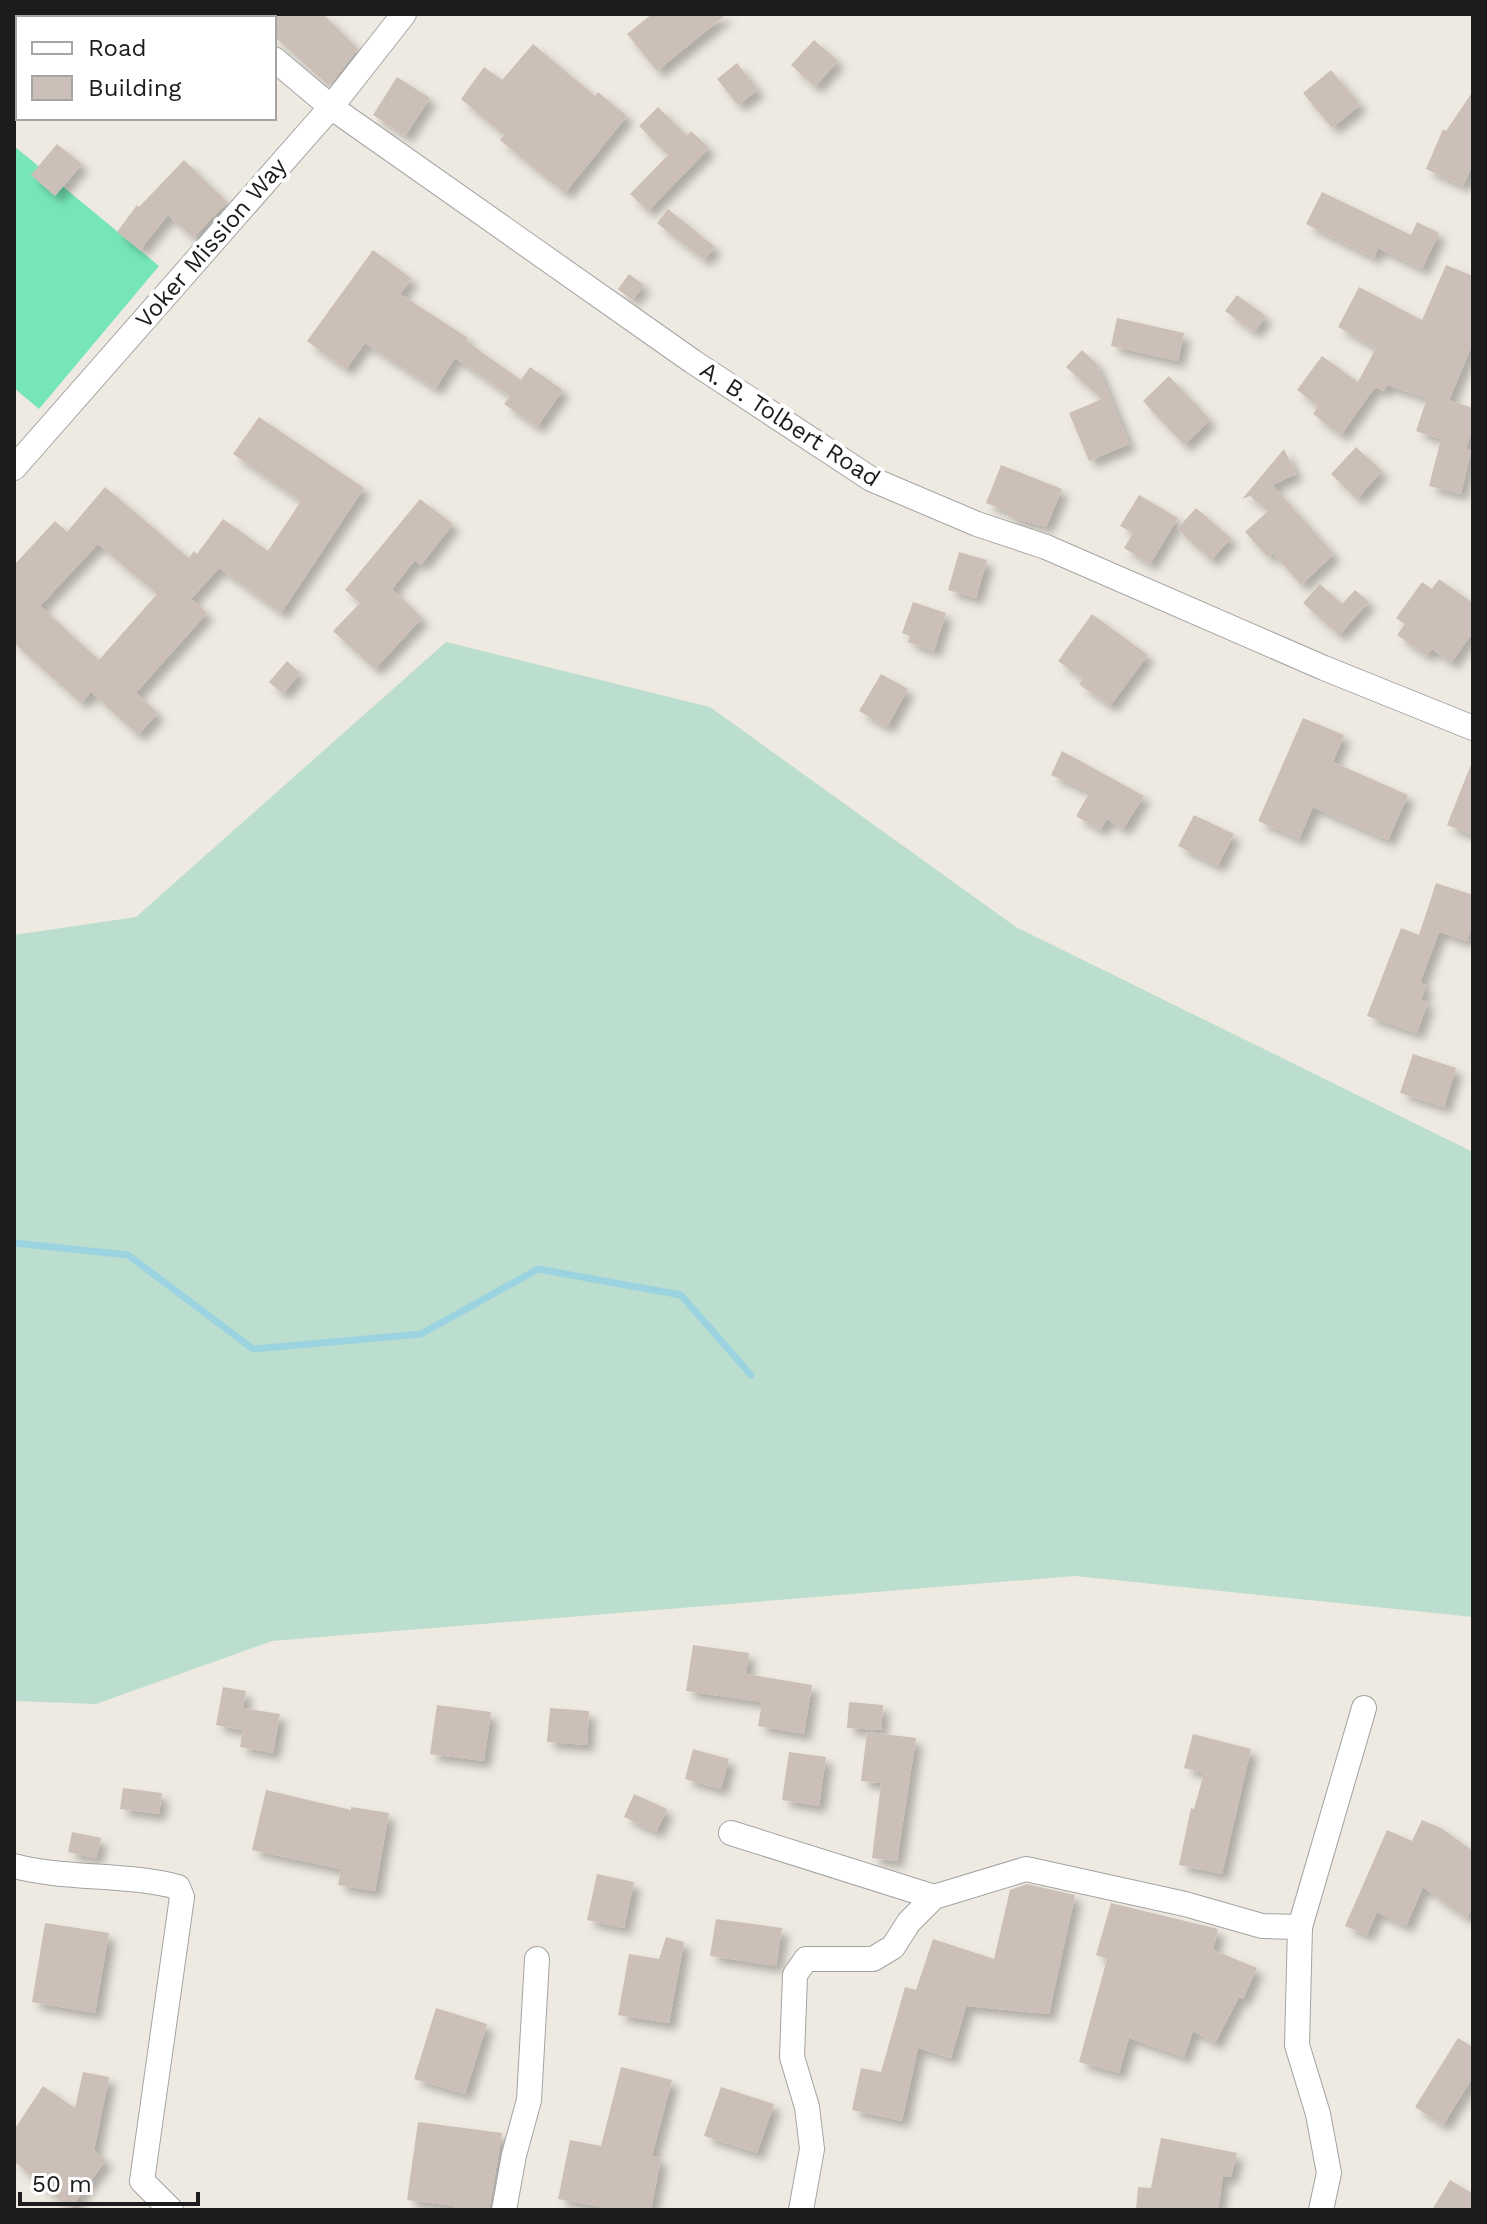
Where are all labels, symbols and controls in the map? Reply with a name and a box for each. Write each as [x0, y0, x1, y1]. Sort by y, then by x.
legend [16, 16, 276, 120]
text: Road [88, 34, 147, 62]
text: Building [88, 74, 181, 102]
street label: Voker Mission Way [130, 152, 293, 334]
street label: A. B. Tolbert Road [695, 355, 885, 493]
scale bar [20, 2156, 198, 2206]
text: 50 m [32, 2170, 92, 2198]

